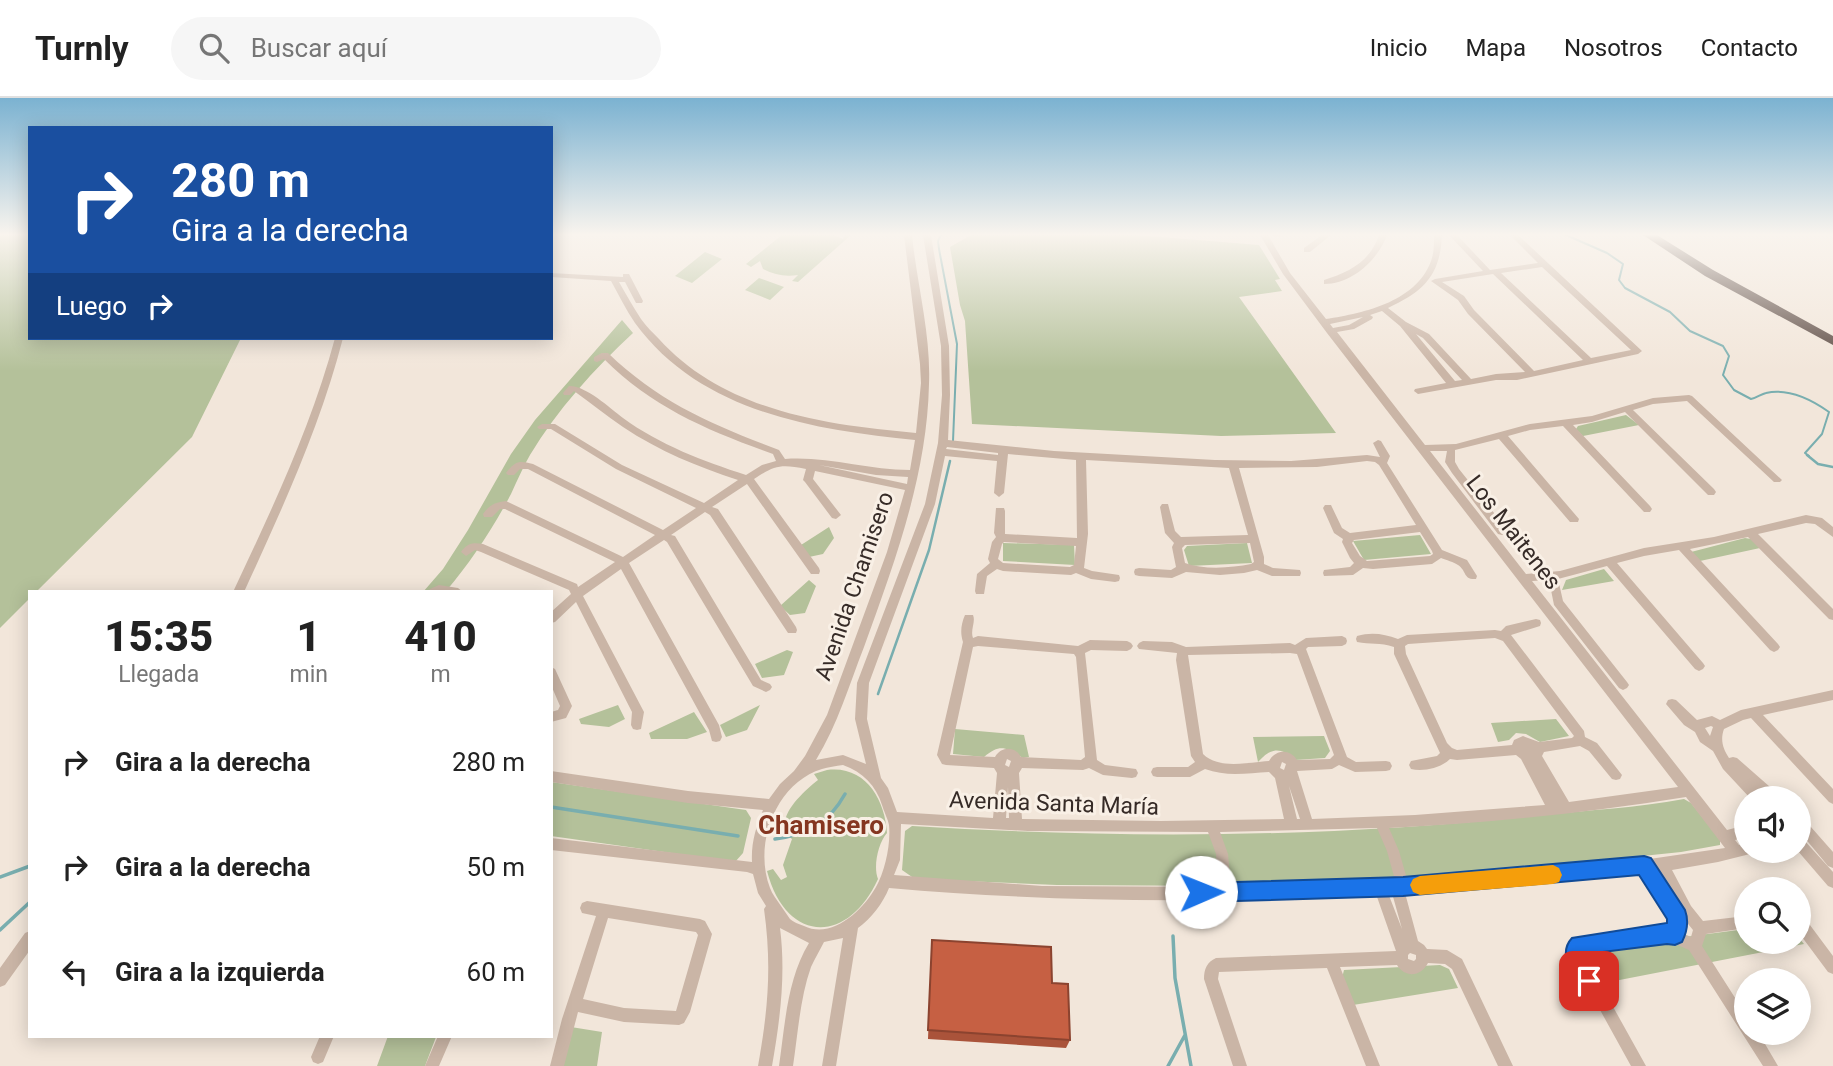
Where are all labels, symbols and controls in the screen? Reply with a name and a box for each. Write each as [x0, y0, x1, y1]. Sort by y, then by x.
search box [171, 17, 661, 80]
text: Turnly [35, 29, 129, 68]
icon: search [195, 29, 233, 67]
text: Buscar aquí [251, 33, 387, 63]
text: Inicio [1370, 34, 1427, 62]
text: Mapa [1465, 34, 1526, 62]
text: Nosotros [1564, 34, 1663, 62]
text: Contacto [1701, 34, 1798, 62]
text: 280 m [171, 152, 310, 209]
icon: right [56, 154, 147, 245]
text: Gira a la derecha [171, 211, 409, 249]
icon: right [141, 287, 179, 325]
text: Luego [56, 291, 127, 321]
street label: Los Maitenes [1461, 470, 1567, 595]
street label: Avenida Chamisero [810, 488, 899, 684]
text: 15:35 [104, 612, 213, 661]
text: 1 [297, 612, 321, 661]
text: 410 [404, 612, 477, 661]
text: Llegada [118, 661, 199, 688]
text: min [289, 661, 328, 688]
text: m [430, 661, 451, 688]
icon: right [56, 743, 94, 781]
text: Gira a la derecha [115, 747, 311, 777]
text: 280 m [452, 747, 525, 777]
street label: Avenida Santa María [948, 786, 1160, 821]
map controls [1734, 786, 1811, 1045]
button: sound [1734, 786, 1811, 863]
district label: Chamisero [758, 810, 884, 840]
icon: right [56, 848, 94, 886]
text: Gira a la derecha [115, 852, 311, 882]
text: 50 m [467, 852, 525, 882]
position arrow [1164, 855, 1238, 929]
button: search [1734, 877, 1811, 954]
pin [1559, 951, 1619, 1011]
icon: left [56, 953, 94, 991]
text: Gira a la izquierda [115, 957, 325, 987]
text: 60 m [467, 957, 525, 987]
icon: arrive [1570, 962, 1608, 1000]
button: layers [1734, 968, 1811, 1045]

